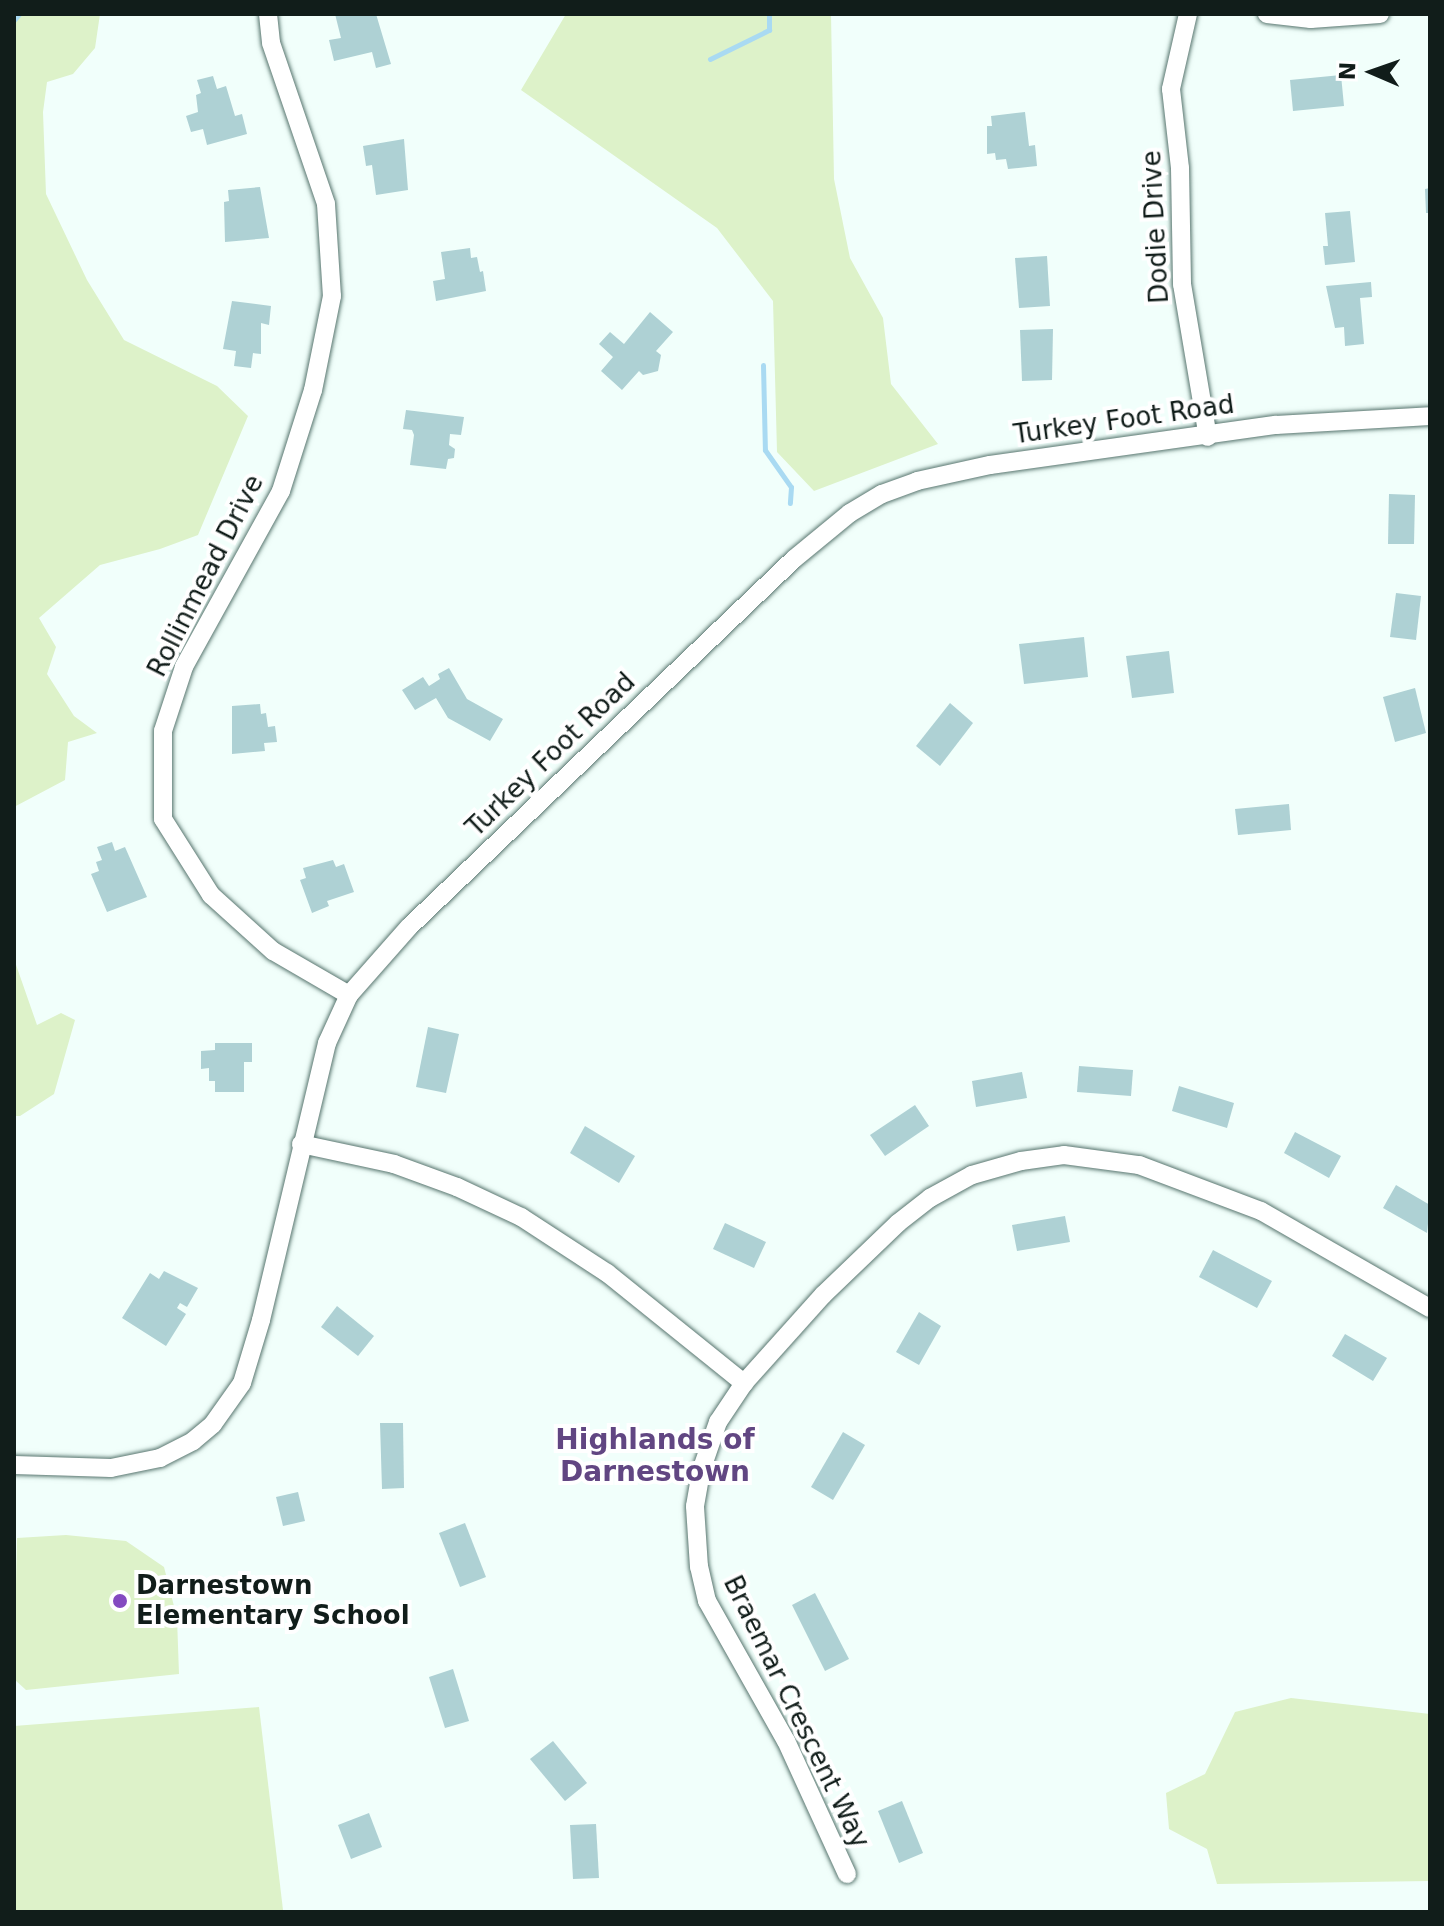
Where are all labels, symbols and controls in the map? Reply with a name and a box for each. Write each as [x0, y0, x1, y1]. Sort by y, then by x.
north arrow [1332, 32, 1412, 112]
text: N [1335, 62, 1360, 81]
street label: Dodie Drive [1136, 150, 1176, 304]
street label: Turkey Foot Road [1012, 389, 1236, 451]
street label: Rollinmead Drive [142, 470, 270, 682]
street label: Turkey Foot Road [460, 667, 642, 843]
district label: Highlands of Darnestown [555, 1423, 755, 1489]
place label: Darnestown Elementary School [136, 1570, 410, 1632]
street label: Braemar Crescent Way [716, 1571, 876, 1853]
marker: Darnestown Elementary School [111, 1592, 129, 1610]

